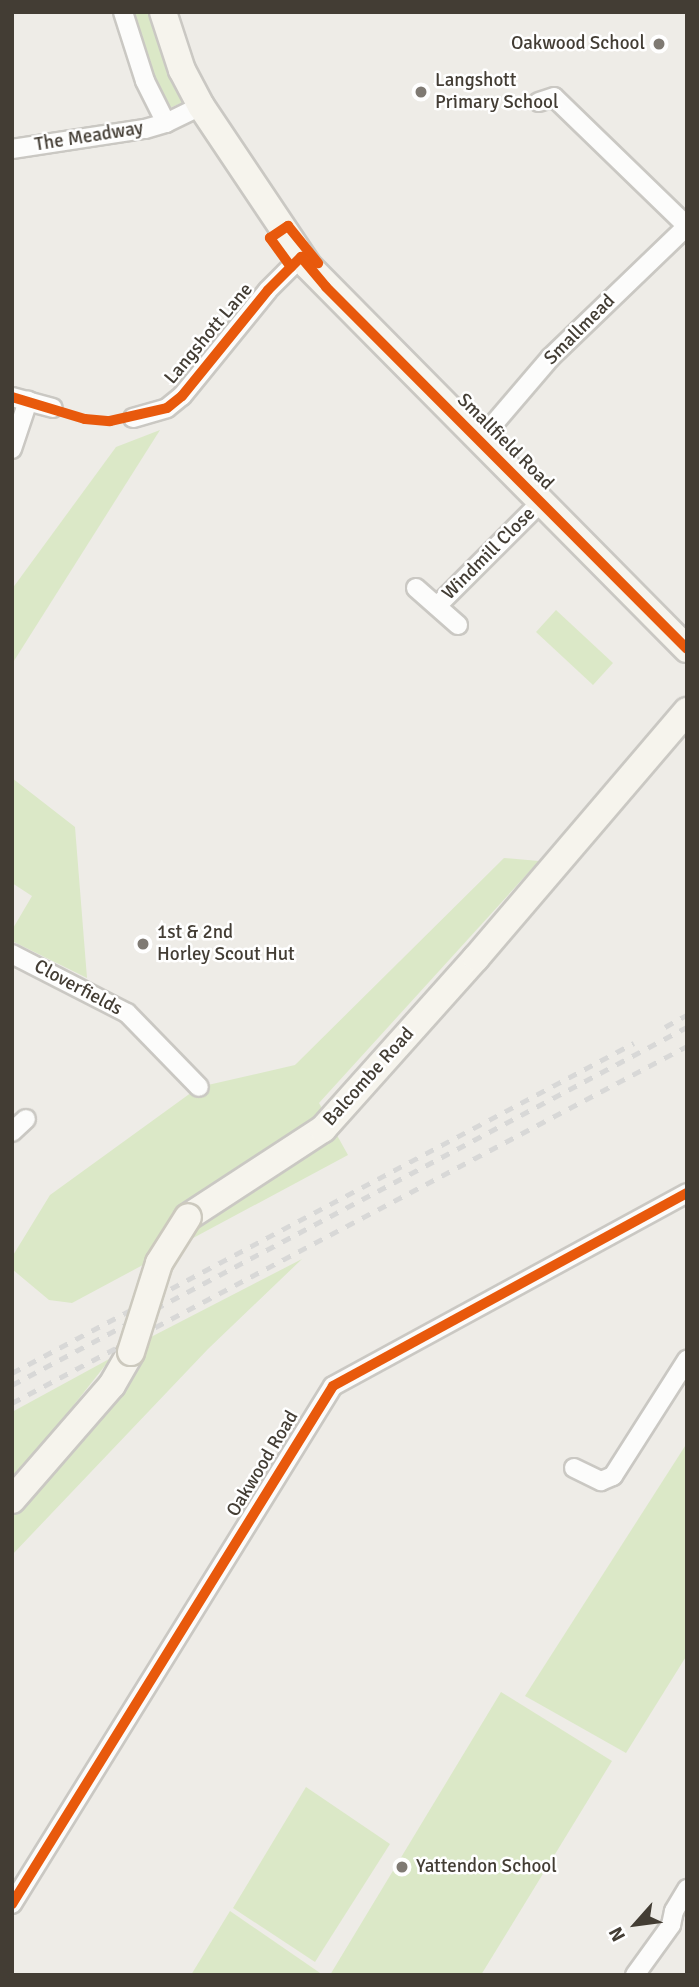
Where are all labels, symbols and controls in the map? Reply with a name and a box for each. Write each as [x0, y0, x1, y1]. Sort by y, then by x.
place label: Oakwood School [511, 33, 645, 55]
marker: Oakwood School [651, 36, 667, 52]
place label: Langshott Primary School [435, 70, 558, 114]
marker: Langshott Primary School [413, 84, 429, 100]
street label: The Meadway [33, 117, 145, 157]
street label: Langshott Lane [160, 279, 258, 389]
street label: Smallmead [540, 290, 620, 370]
street label: Smallfield Road [452, 389, 558, 495]
street label: Windmill Close [438, 503, 540, 605]
place label: 1st & 2nd Horley Scout Hut [157, 922, 295, 966]
marker: 1st & 2nd Horley Scout Hut [135, 936, 151, 952]
street label: Cloverfields [30, 955, 126, 1021]
street label: Balcombe Road [319, 1023, 419, 1131]
street label: Oakwood Road [222, 1407, 304, 1521]
place label: Yattendon School [416, 1856, 557, 1878]
marker: Yattendon School [394, 1859, 410, 1875]
north arrow [601, 1889, 671, 1959]
text: N [604, 1922, 631, 1945]

